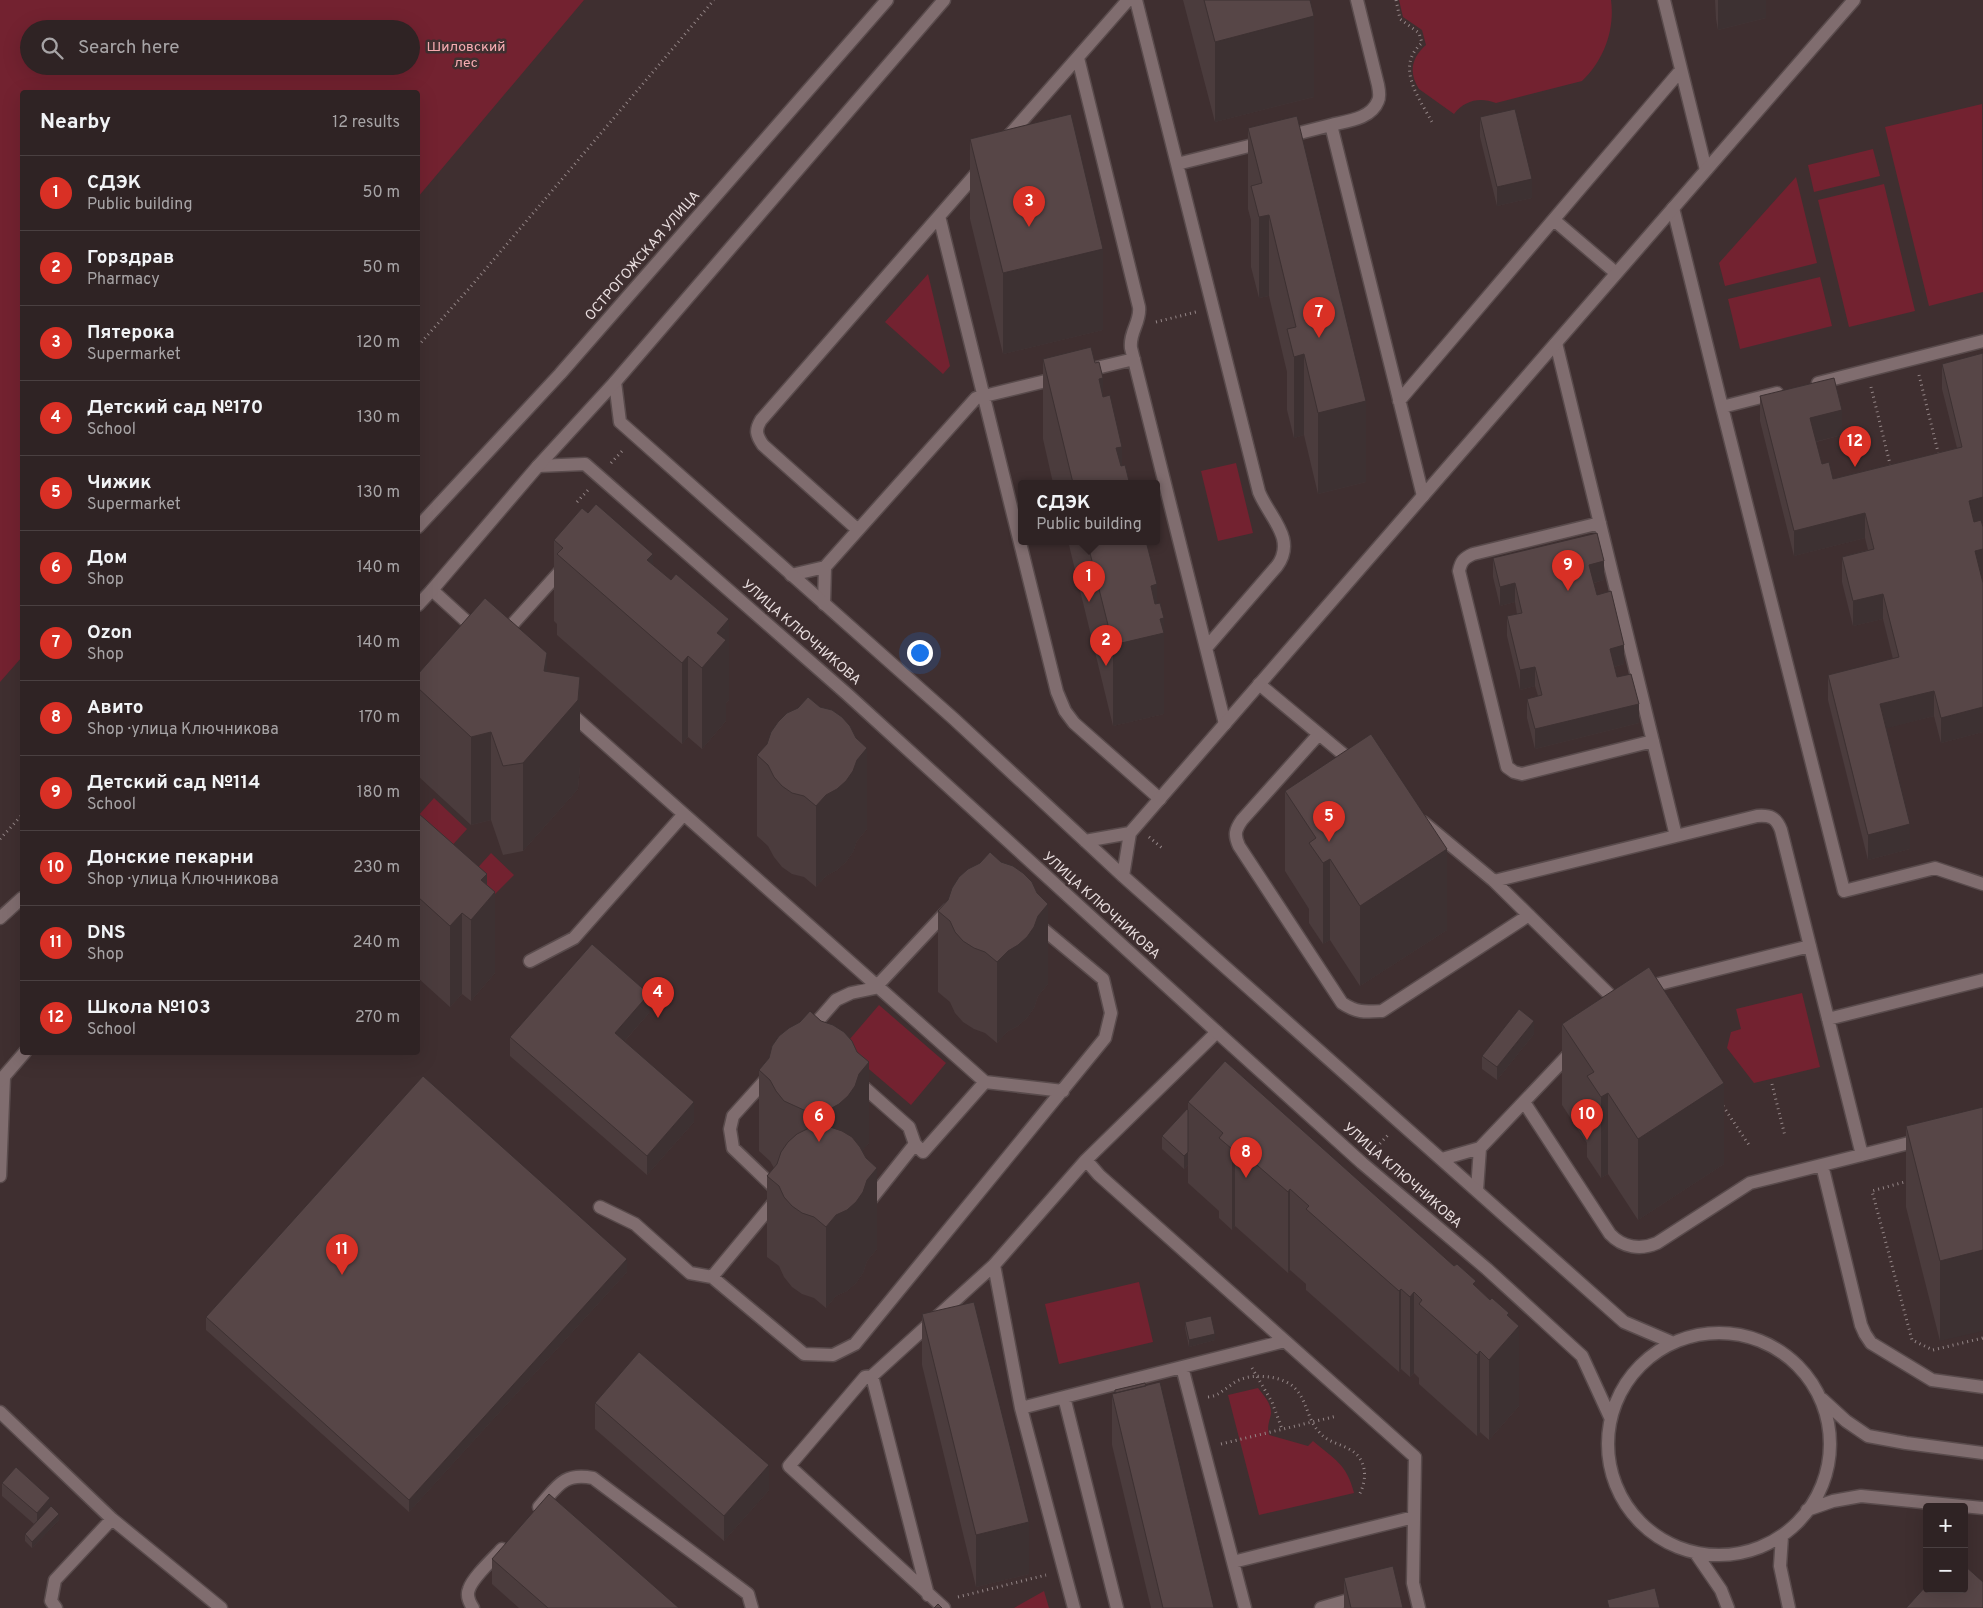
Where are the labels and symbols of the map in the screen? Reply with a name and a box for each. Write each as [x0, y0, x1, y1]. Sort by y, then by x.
park label: Шиловский лес [426, 39, 506, 72]
pin: 3 [1013, 186, 1045, 227]
street label: ОСТРОГОЖСКАЯ УЛИЦА [582, 188, 704, 324]
pin: 7 [1303, 297, 1335, 338]
pin: 12 [1839, 426, 1871, 467]
pin: 9 [1552, 550, 1584, 591]
pin: 1 [1073, 561, 1105, 602]
street label: УЛИЦА КЛЮЧНИКОВА [738, 577, 864, 689]
pin: 2 [1090, 625, 1122, 666]
your location [907, 640, 933, 666]
pin: 5 [1313, 801, 1345, 842]
street label: УЛИЦА КЛЮЧНИКОВА [1039, 849, 1163, 963]
pin: 4 [642, 977, 674, 1018]
pin: 10 [1571, 1099, 1603, 1140]
pin: 6 [803, 1101, 835, 1142]
street label: УЛИЦА КЛЮЧНИКОВА [1339, 1120, 1465, 1232]
pin: 8 [1230, 1137, 1262, 1178]
pin: 11 [326, 1234, 358, 1275]

